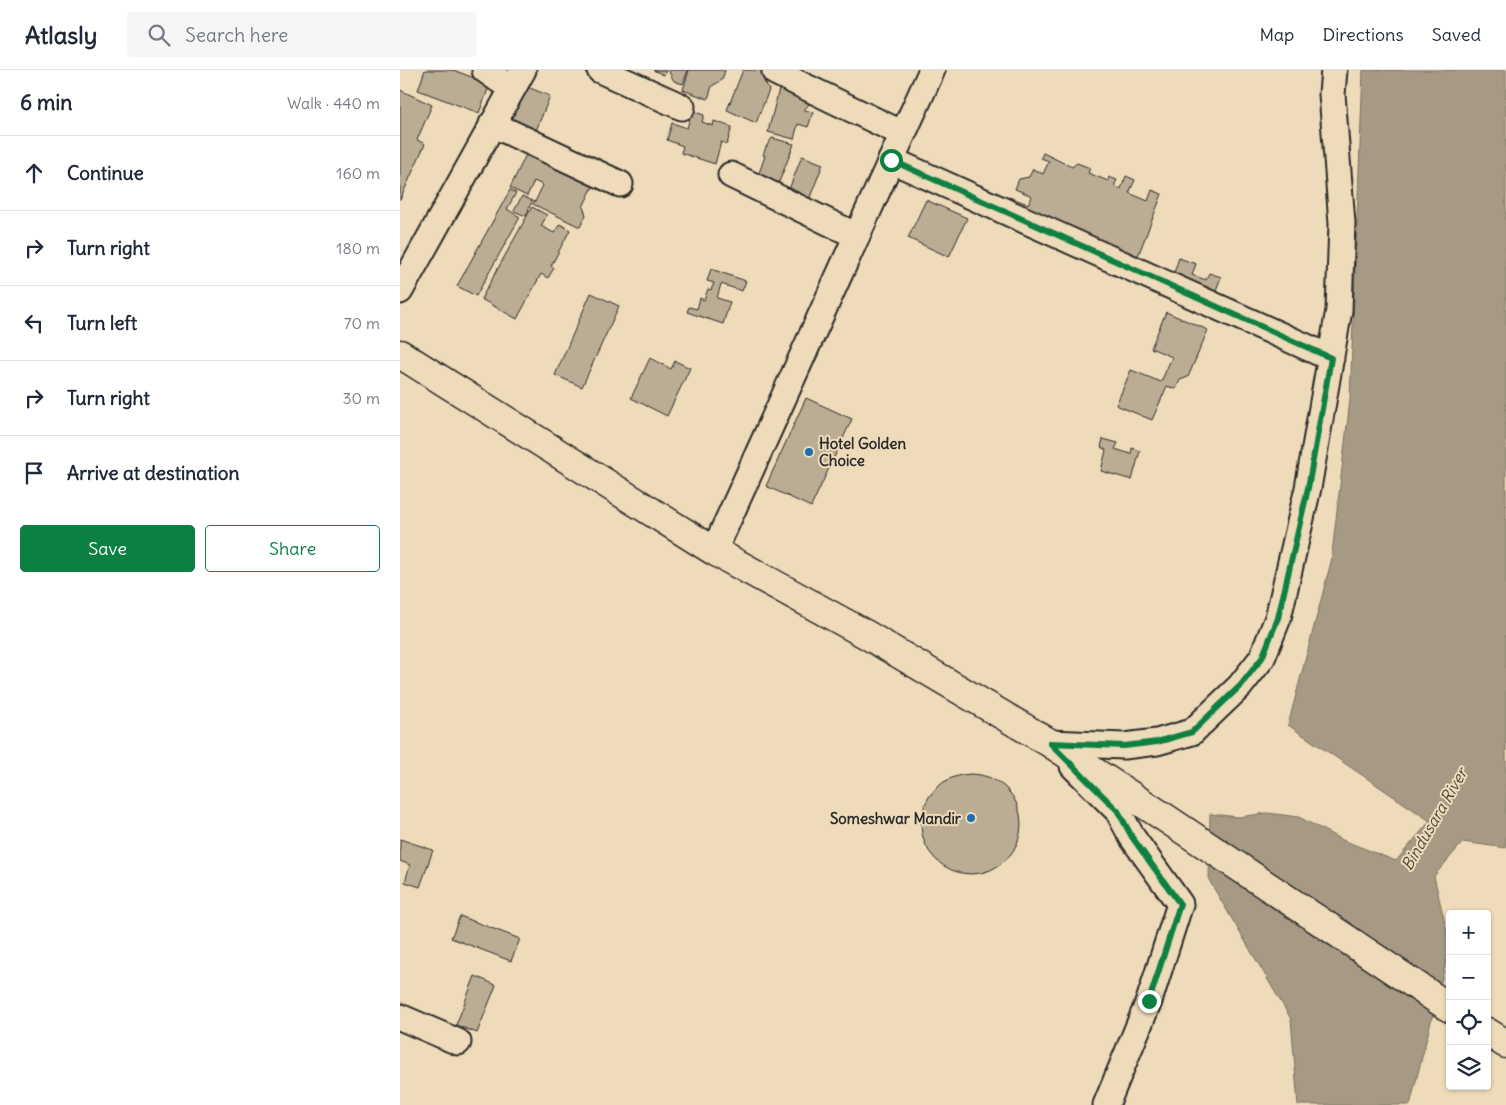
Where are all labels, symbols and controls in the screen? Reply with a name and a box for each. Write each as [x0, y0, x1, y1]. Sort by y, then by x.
search box [127, 12, 477, 57]
text: Atlasly [25, 20, 97, 50]
icon: search [145, 21, 173, 49]
text: Search here [185, 23, 288, 47]
text: Map [1259, 23, 1294, 46]
text: Directions [1322, 23, 1404, 46]
text: Saved [1432, 23, 1481, 46]
text: 6 min [20, 89, 72, 116]
text: Walk · 440 m [287, 93, 380, 113]
route start [880, 149, 903, 172]
icon: ahead [20, 159, 48, 187]
text: Continue [67, 161, 144, 185]
text: 160 m [336, 163, 380, 183]
icon: right [20, 234, 48, 262]
text: Turn right [67, 236, 150, 260]
text: 180 m [336, 238, 380, 258]
icon: left [20, 309, 48, 337]
text: Turn left [67, 311, 137, 335]
text: 70 m [344, 313, 380, 333]
icon: right [20, 384, 48, 412]
text: Turn right [67, 386, 150, 410]
text: 30 m [343, 388, 380, 408]
place label: Hotel Golden Choice [819, 434, 906, 470]
marker: Hotel Golden Choice [803, 446, 815, 458]
icon: arrive [20, 459, 48, 487]
text: Arrive at destination [67, 461, 240, 485]
button: Save [20, 525, 195, 572]
button: Share [205, 525, 380, 572]
water label: Bindusara River [1397, 762, 1473, 874]
place label: Someshwar Mandir [830, 809, 962, 828]
marker: Someshwar Mandir [965, 812, 977, 824]
map controls [1446, 910, 1491, 1090]
button: + [1446, 910, 1491, 955]
button: − [1446, 955, 1491, 1000]
route end [1138, 990, 1161, 1013]
button: locate [1446, 1000, 1491, 1045]
button: layers [1446, 1045, 1491, 1090]

